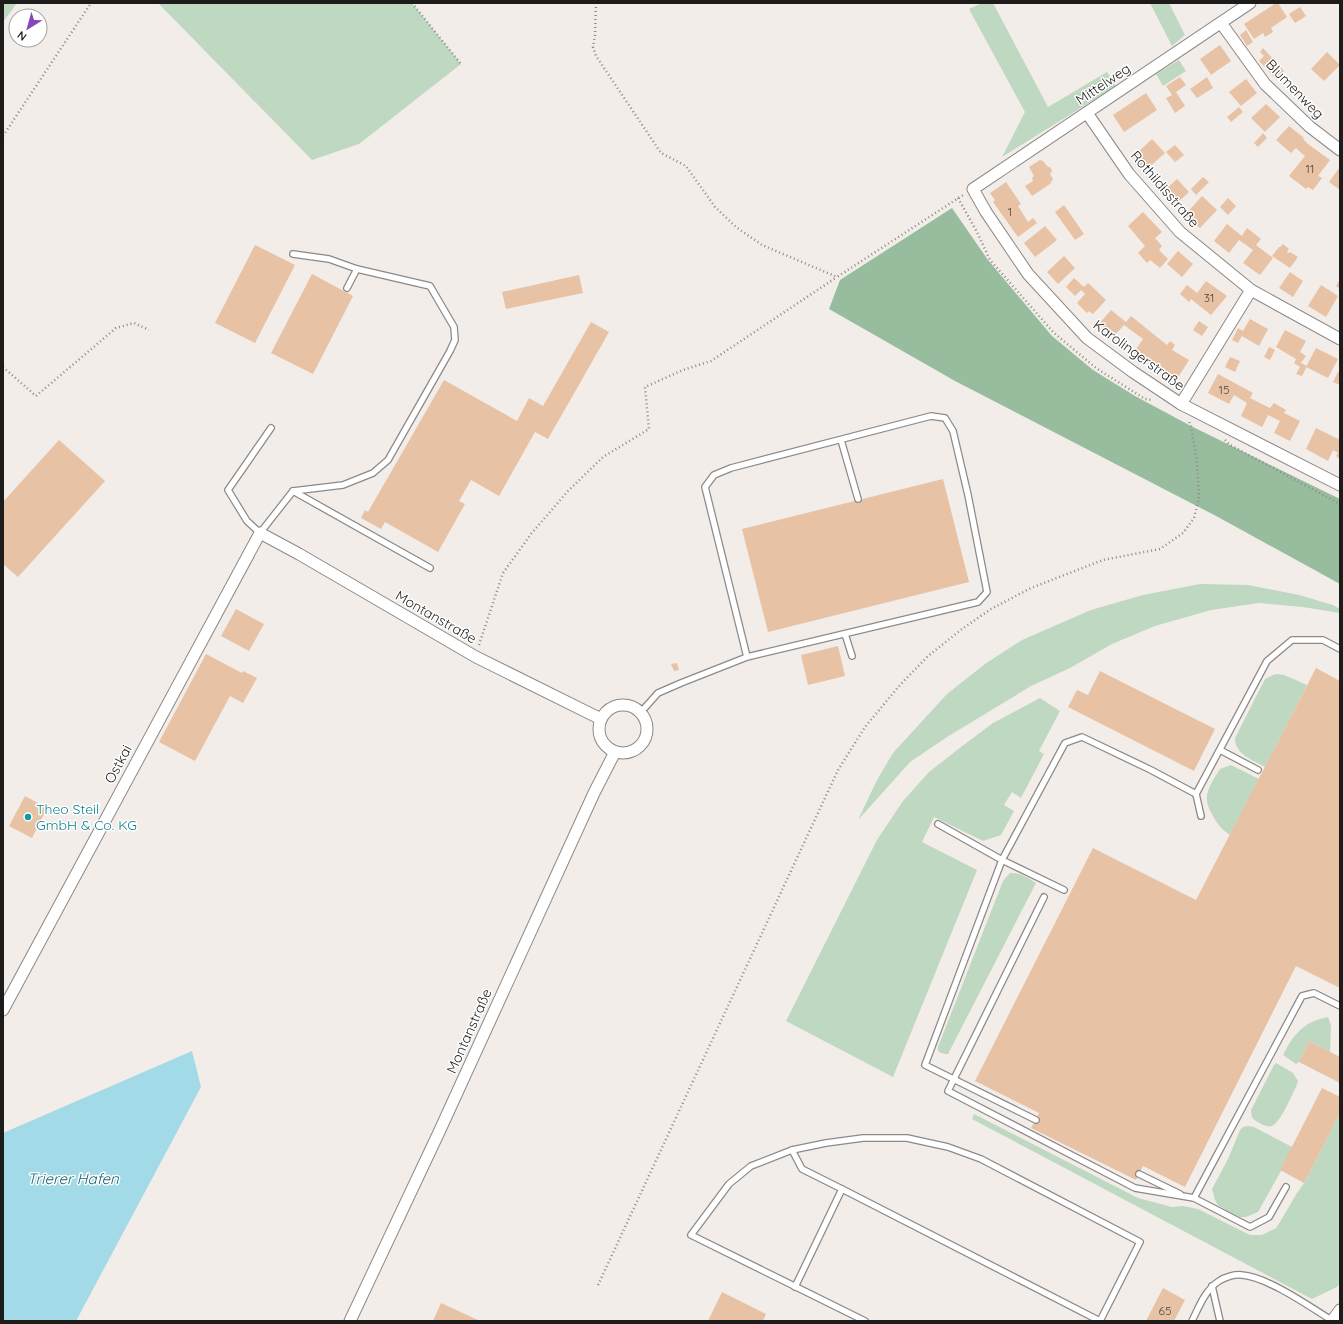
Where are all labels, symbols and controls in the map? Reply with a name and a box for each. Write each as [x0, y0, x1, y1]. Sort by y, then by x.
north arrow [8, 8, 48, 48]
text: N [15, 28, 29, 44]
street label: Blumenweg [1262, 55, 1328, 123]
street label: Mittelweg [1072, 59, 1134, 109]
street label: Rothildisstraße [1127, 147, 1203, 231]
house number: 11 [1306, 161, 1314, 176]
house number: 1 [1008, 204, 1012, 219]
house number: 31 [1204, 290, 1214, 305]
street label: Karolingerstraße [1090, 316, 1188, 394]
house number: 15 [1219, 382, 1229, 397]
street label: Montanstraße [392, 586, 480, 648]
street label: Ostkai [100, 742, 136, 786]
place label: Theo Steil GmbH & Co. KG [36, 800, 137, 834]
marker: Theo Steil GmbH & Co. KG [23, 812, 33, 822]
street label: Montanstraße [442, 986, 496, 1076]
water label: Trierer Hafen [27, 1169, 119, 1188]
house number: 65 [1159, 1303, 1172, 1318]

